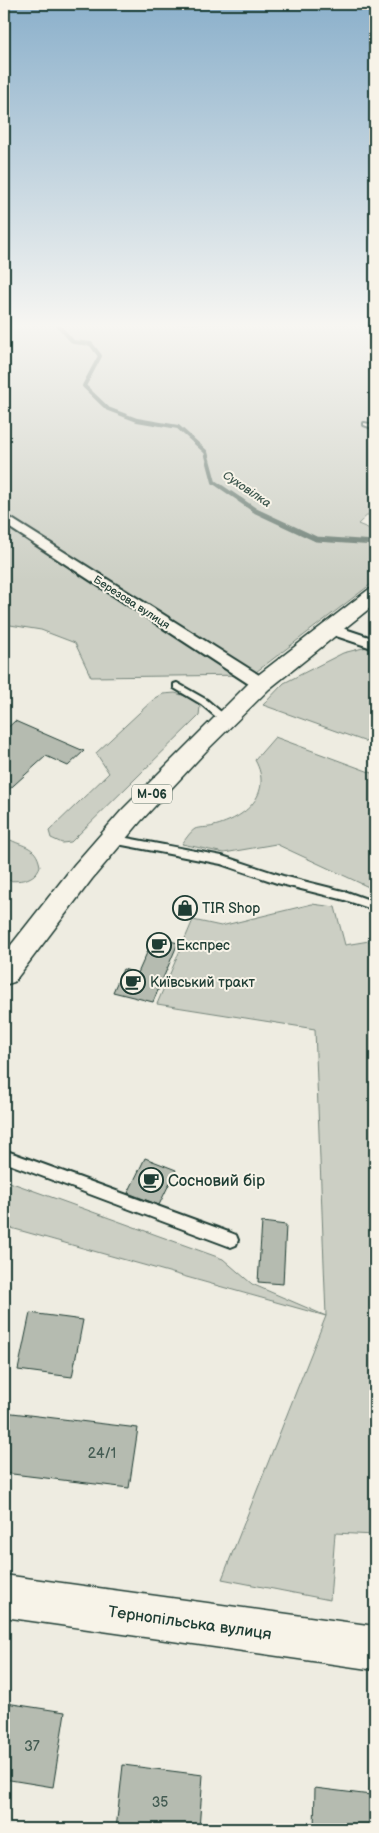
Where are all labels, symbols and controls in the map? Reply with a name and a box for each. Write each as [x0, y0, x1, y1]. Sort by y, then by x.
water label: Суховілка [220, 468, 274, 511]
street label: Березова вулиця [91, 573, 172, 632]
road number: М-06 [132, 784, 172, 804]
shop icon: TIR Shop [172, 895, 198, 921]
place label: TIR Shop [202, 900, 261, 917]
cafe icon: Експрес [146, 932, 172, 958]
place label: Експрес [176, 937, 230, 954]
cafe icon: Київський тракт [120, 969, 146, 995]
place label: Київський тракт [150, 974, 255, 991]
cafe icon: Сосновий бір [138, 1167, 164, 1193]
place label: Сосновий бір [168, 1172, 265, 1191]
house number: 24/1 [88, 1445, 116, 1462]
street label: Тернопільська вулиця [107, 1603, 273, 1644]
house number: 37 [24, 1738, 40, 1755]
house number: 35 [152, 1794, 168, 1811]

